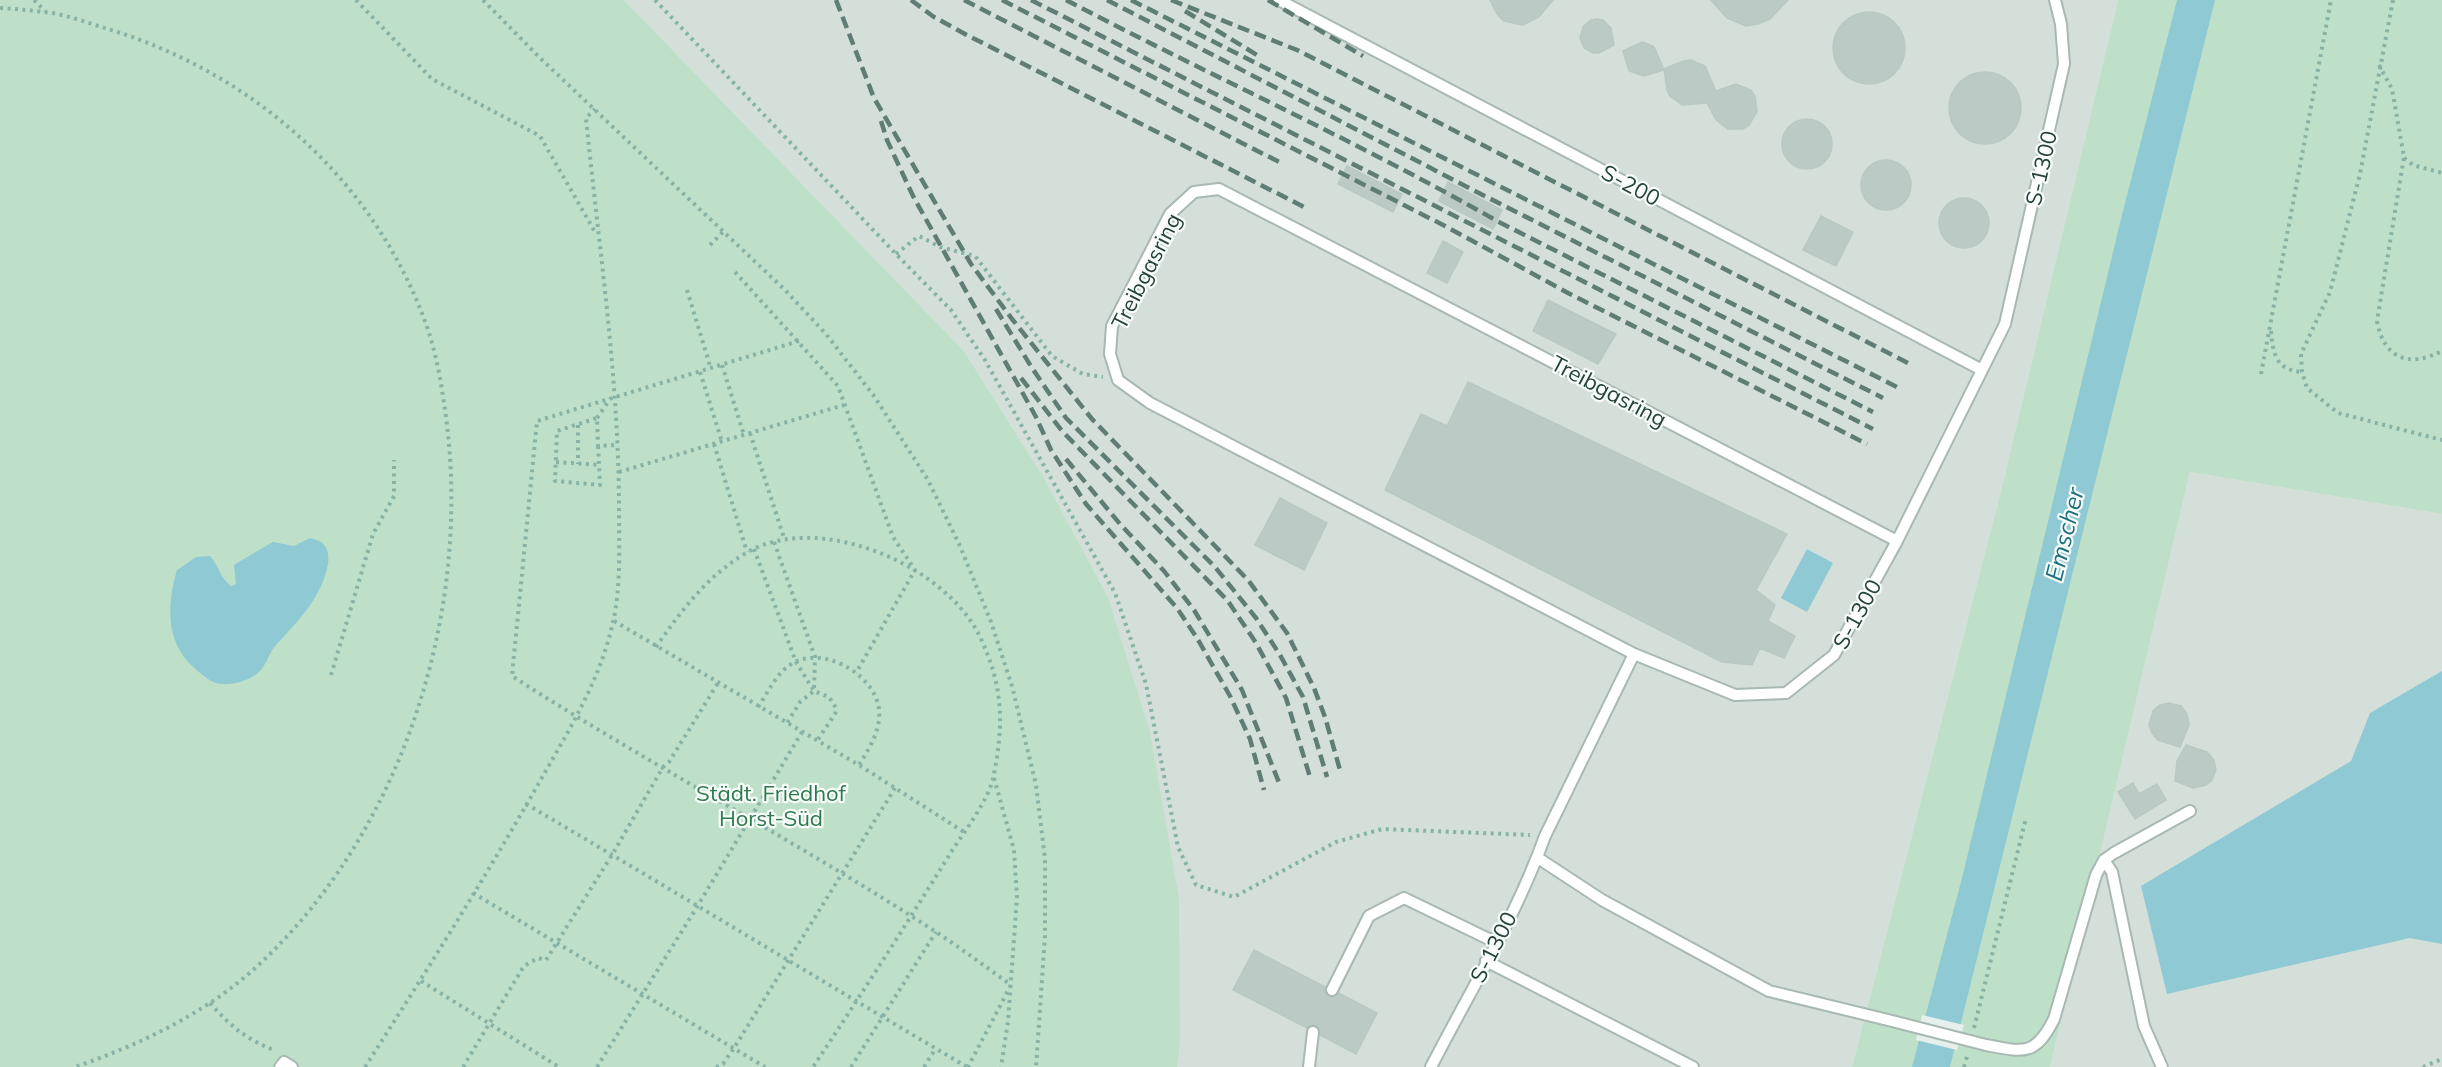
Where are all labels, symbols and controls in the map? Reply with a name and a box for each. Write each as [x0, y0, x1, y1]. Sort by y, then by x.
street label: S-1300 [2019, 128, 2063, 208]
street label: S-200 [1597, 158, 1665, 212]
street label: Treibgasring [1105, 208, 1187, 334]
street label: Treibgasring [1547, 349, 1671, 433]
water label: Emscher [2038, 483, 2090, 584]
street label: S-1300 [1826, 574, 1888, 654]
park label: Städt. Friedhof Horst-Süd [696, 779, 846, 832]
street label: S-1300 [1463, 907, 1523, 987]

